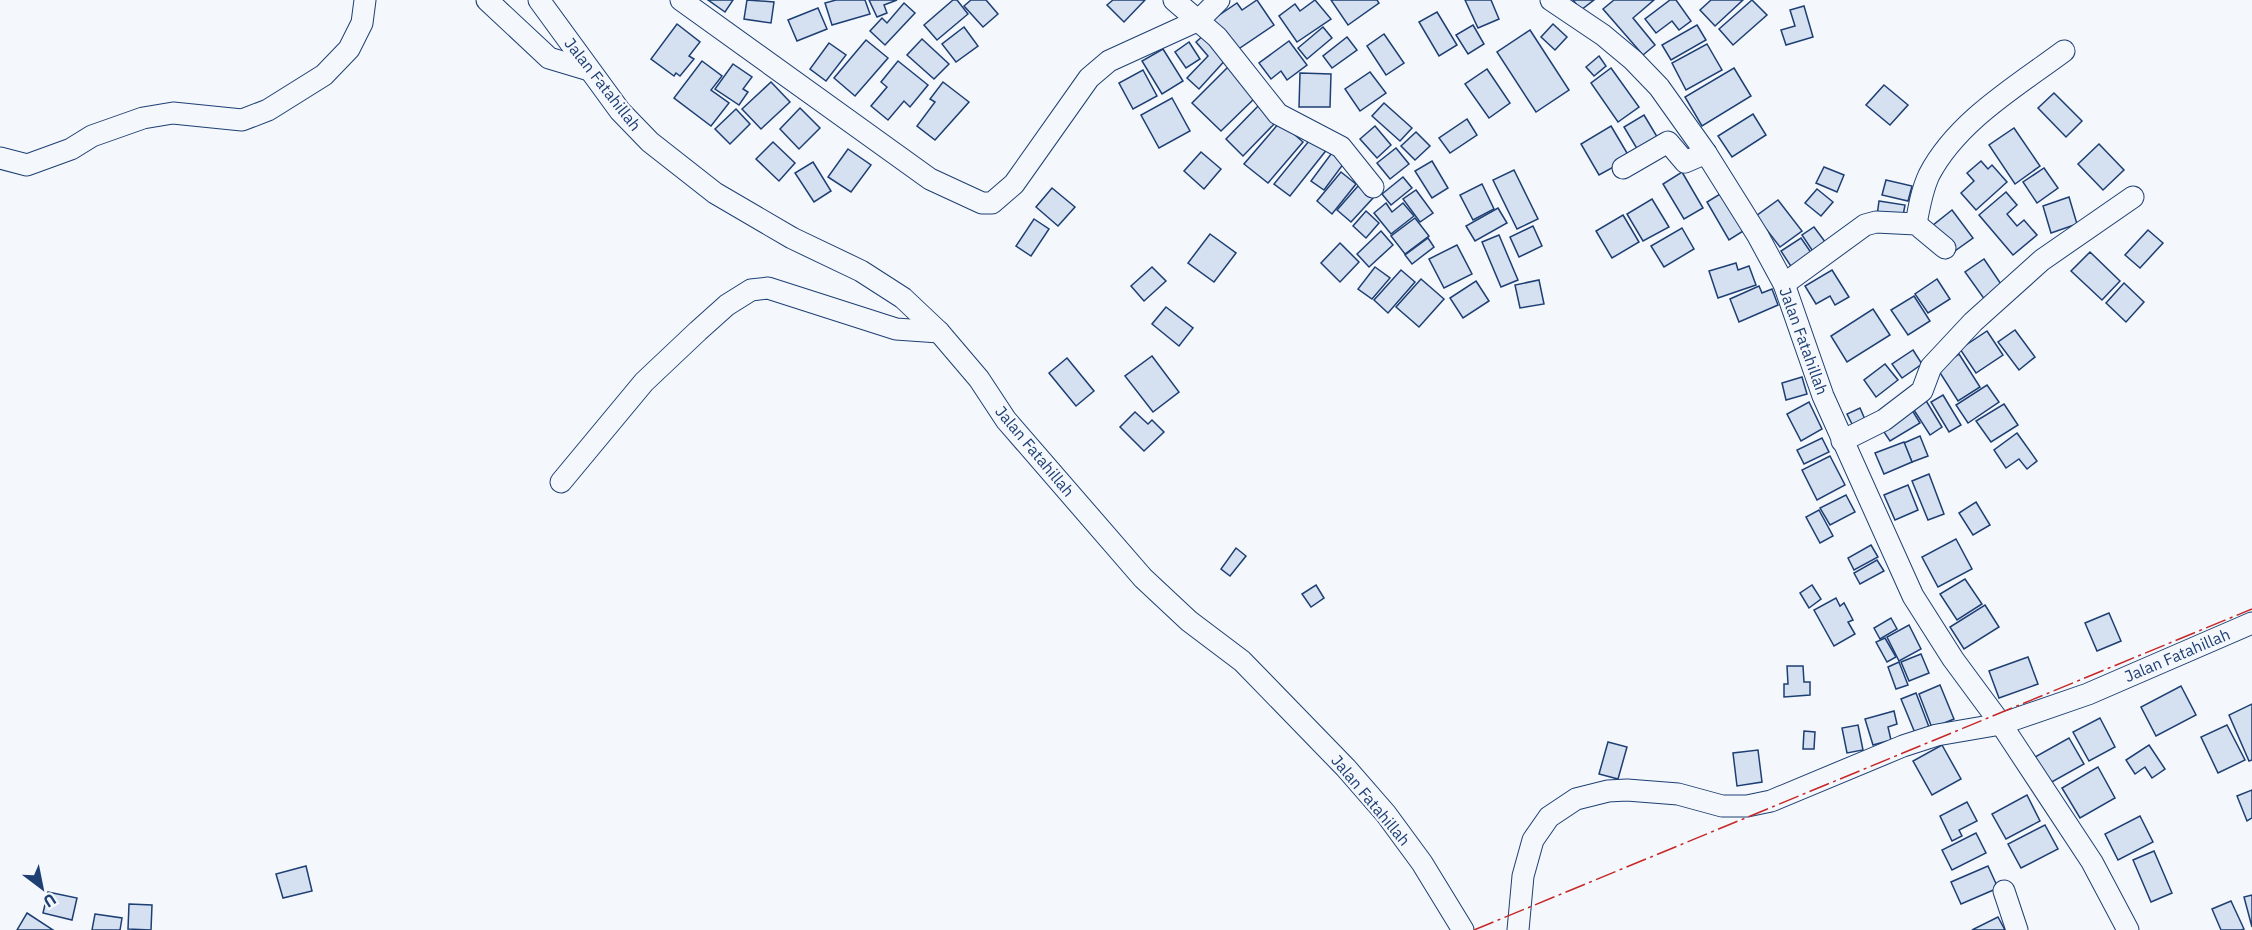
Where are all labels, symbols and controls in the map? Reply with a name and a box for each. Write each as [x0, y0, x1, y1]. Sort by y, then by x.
street label: Jalan Fatahillah [560, 33, 646, 135]
street label: Jalan Fatahillah [1775, 285, 1833, 397]
street label: Jalan Fatahillah [991, 401, 1079, 501]
street label: Jalan Fatahillah [2121, 624, 2233, 686]
street label: Jalan Fatahillah [1327, 750, 1415, 850]
north arrow [12, 858, 72, 918]
text: U [40, 889, 60, 912]

